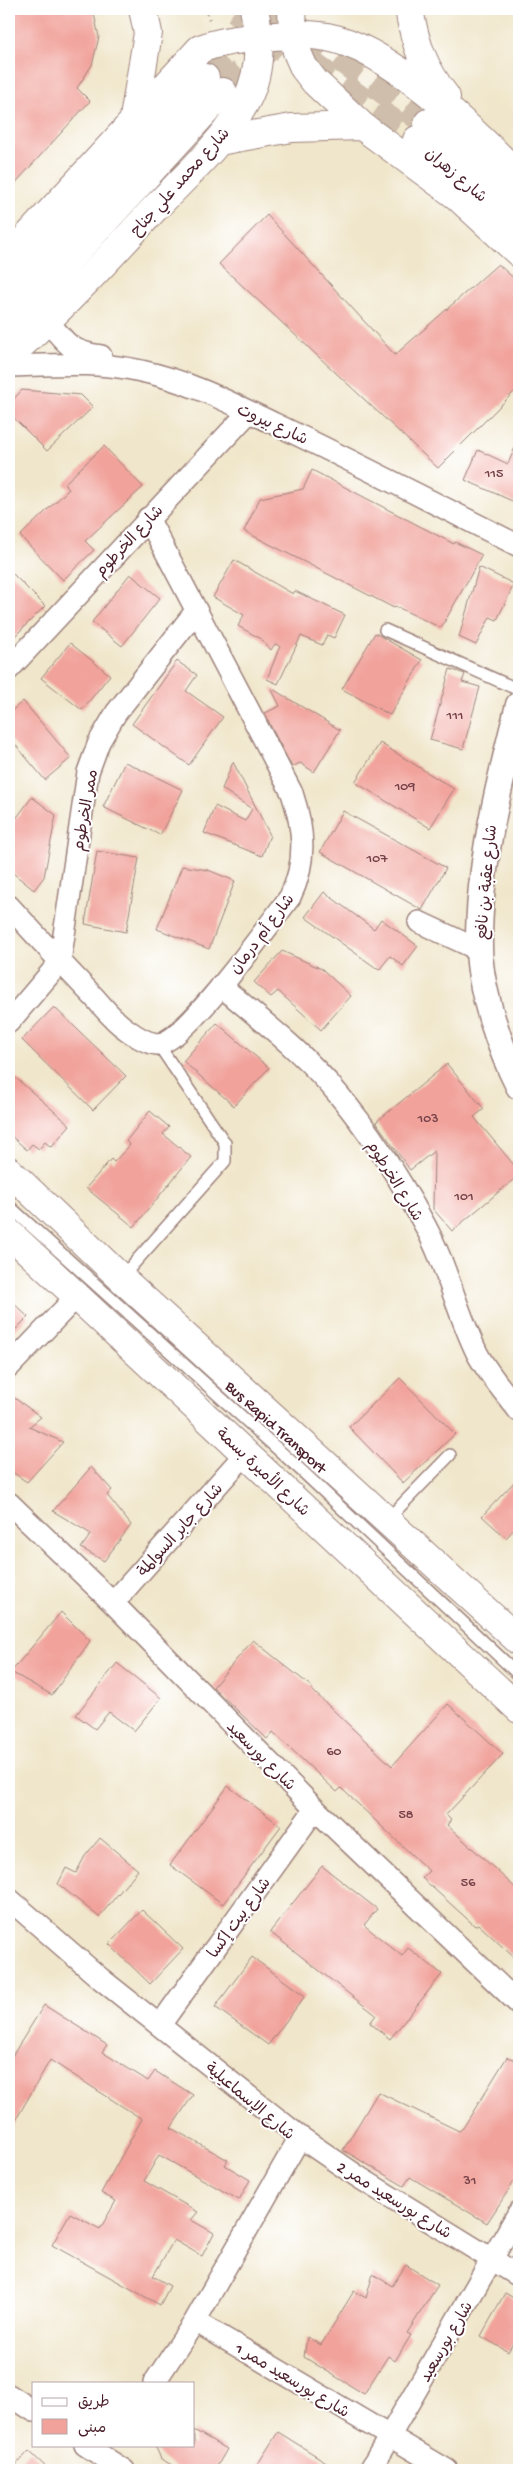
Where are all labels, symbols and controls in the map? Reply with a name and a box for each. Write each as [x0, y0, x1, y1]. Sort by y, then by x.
street label: شارع محمد علي جناح [128, 125, 237, 243]
street label: شارع زهران [420, 145, 490, 208]
street label: شارع بيروت [233, 402, 310, 451]
house number: 115 [484, 466, 503, 483]
street label: شارع الخرطوم [92, 502, 169, 582]
house number: 111 [446, 708, 463, 725]
street label: ممر الخرطوم [71, 768, 104, 853]
house number: 109 [394, 779, 415, 796]
street label: شارع عقبة بن نافع [473, 824, 503, 941]
house number: 107 [366, 851, 388, 868]
street label: شارع أم درمان [226, 890, 300, 979]
house number: 103 [417, 1111, 438, 1128]
street label: شارع الخرطوم [361, 1138, 425, 1226]
house number: 101 [453, 1189, 474, 1206]
street label: Bus Rapid Transport [219, 1377, 330, 1480]
street label: شارع الأميرة بسمة [211, 1422, 315, 1522]
street label: شارع جابر السوالمة [134, 1480, 228, 1582]
street label: شارع بورسعيد [221, 1719, 298, 1796]
house number: 60 [326, 1744, 342, 1761]
house number: 58 [398, 1807, 414, 1824]
street label: شارع بيت إكسا [205, 1875, 277, 1963]
house number: 56 [461, 1875, 476, 1892]
street label: شارع الإسماعيلية [200, 2059, 298, 2146]
street label: شارع بورسعيد ممر 2 [332, 2159, 454, 2245]
house number: 31 [463, 2173, 476, 2190]
street label: شارع بورسعيد [417, 2299, 479, 2387]
street label: شارع بورسعيد ممر 1 [230, 2340, 352, 2424]
legend [32, 2382, 195, 2446]
text: طريق [78, 2394, 110, 2412]
text: مبنى [78, 2420, 106, 2438]

